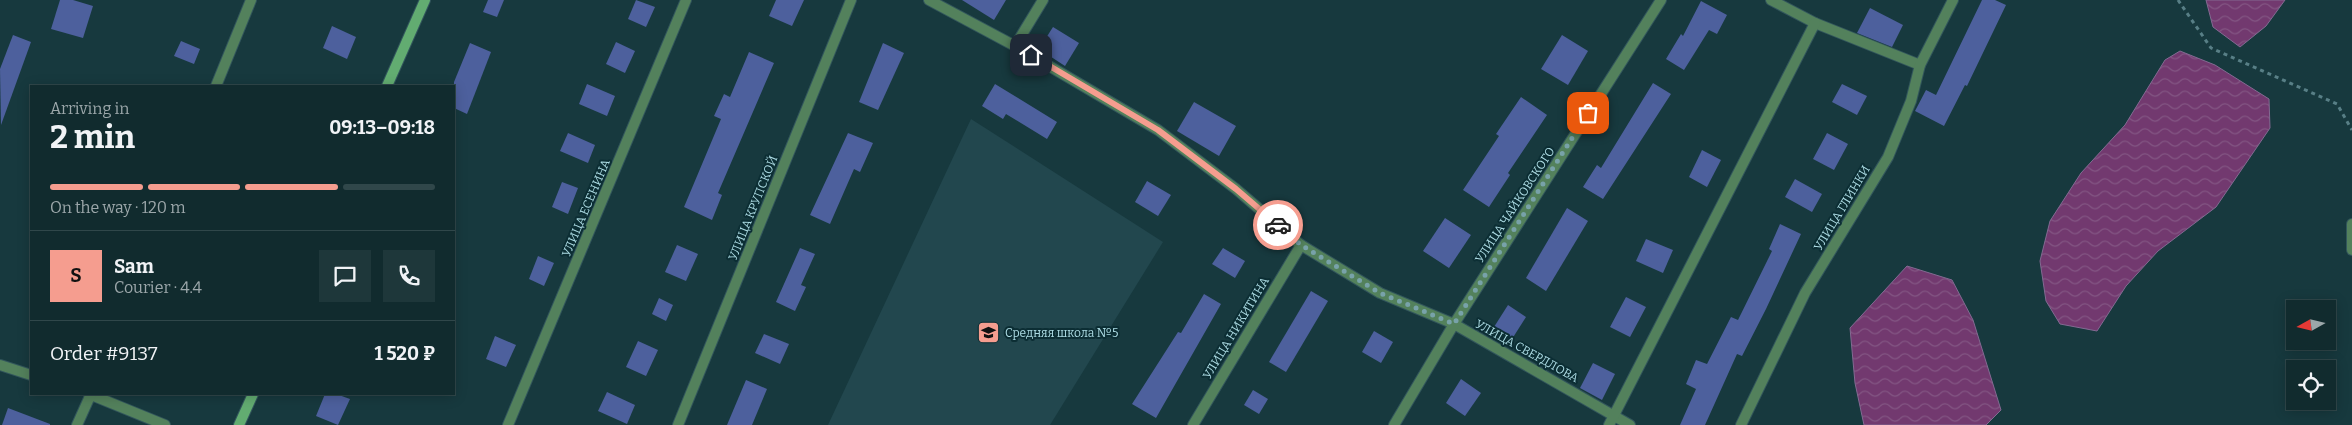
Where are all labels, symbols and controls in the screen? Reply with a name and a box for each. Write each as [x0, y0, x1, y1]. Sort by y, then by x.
pin [1010, 34, 1052, 76]
icon: home [1017, 41, 1045, 69]
pin [1567, 92, 1609, 134]
text: Arriving in [50, 99, 129, 118]
icon: bag [1574, 99, 1602, 127]
text: 09:13–09:18 [329, 116, 435, 139]
text: 2 min [50, 118, 135, 156]
street label: УЛИЦА ЧАЙКОВСКОГО [1472, 144, 1558, 265]
street label: УЛИЦА КРУПСКОЙ [725, 153, 780, 262]
street label: УЛИЦА ЕСЕНИНА [559, 157, 613, 259]
street label: УЛИЦА ГЛИНКИ [1811, 163, 1873, 253]
text: On the way · 120 m [50, 198, 185, 217]
courier [1253, 200, 1303, 250]
icon: car [1264, 211, 1292, 239]
button: chat [319, 250, 371, 302]
button: phone [383, 250, 435, 302]
text: Sam [114, 255, 154, 278]
text: S [70, 264, 82, 287]
street label: УЛИЦА НИКИТИНА [1200, 274, 1272, 381]
text: Courier · 4.4 [114, 278, 202, 297]
north arrow [2286, 300, 2336, 350]
map controls [2286, 300, 2336, 410]
street label: УЛИЦА СВЕРДЛОВА [1473, 317, 1582, 385]
school or university icon: Средняя школа №5 [977, 321, 1001, 345]
place label: Средняя школа №5 [1005, 326, 1118, 340]
text: Order #9137 [50, 342, 158, 365]
text: 1 520 ₽ [375, 342, 435, 365]
button: locate [2286, 360, 2336, 410]

